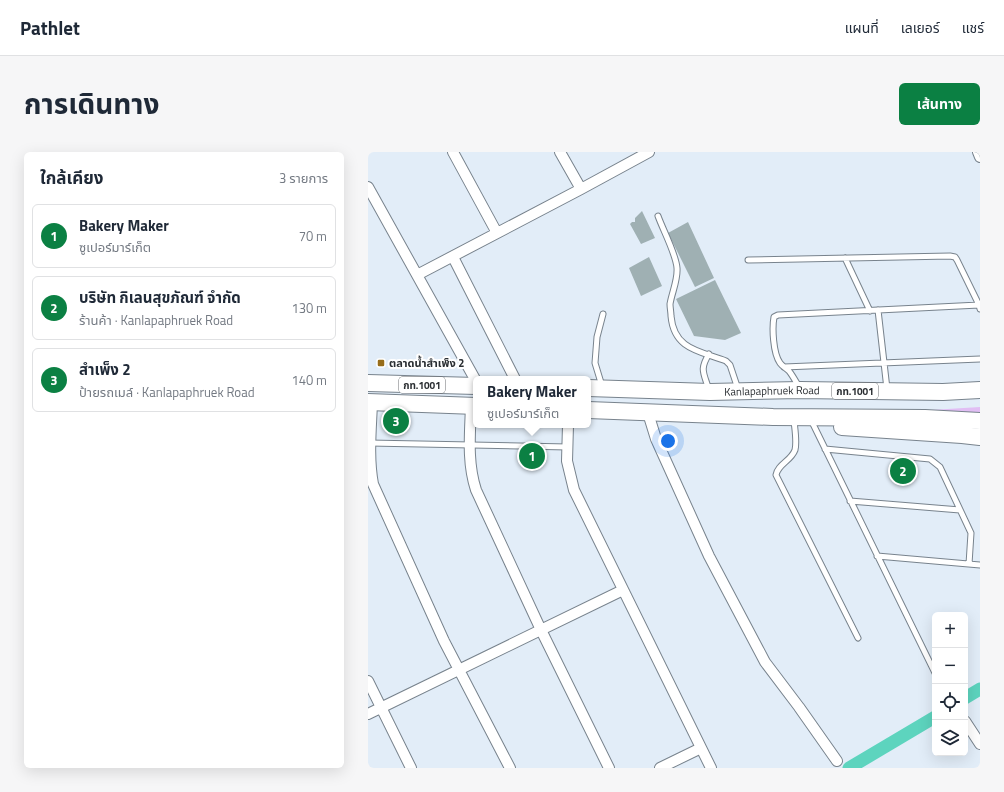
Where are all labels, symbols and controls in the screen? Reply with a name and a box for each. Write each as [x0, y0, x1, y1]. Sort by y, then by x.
text: Pathlet [20, 13, 80, 42]
text: แผนที่ [845, 17, 879, 38]
text: เลเยอร์ [901, 17, 940, 38]
text: แชร์ [962, 17, 984, 38]
text: การเดินทาง [24, 82, 159, 125]
button: เส้นทาง [899, 83, 980, 125]
text: ใกล้เคียง [40, 165, 103, 191]
text: 3 รายการ [279, 168, 328, 188]
text: Bakery Maker [79, 214, 169, 237]
text: 1 [50, 226, 58, 246]
text: 70 m [299, 226, 327, 246]
text: ซูเปอร์มาร์เก็ต [79, 237, 151, 257]
text: บริษัท กิเลนสุขภัณฑ์ จำกัด [79, 286, 241, 309]
text: 2 [50, 298, 58, 318]
text: 130 m [291, 298, 327, 318]
text: ร้านค้า · Kanlapaphruek Road [79, 310, 233, 330]
place label: ตลาดน้ำสำเพ็ง 2 [389, 355, 464, 371]
text: สำเพ็ง 2 [79, 358, 131, 381]
marker: ตลาดน้ำสำเพ็ง 2 [376, 358, 386, 368]
text: 3 [50, 370, 58, 390]
text: 140 m [291, 370, 327, 390]
popup [473, 376, 591, 428]
road number: กท.1001 [399, 377, 445, 393]
text: Bakery Maker [487, 380, 577, 403]
text: ป้ายรถเมล์ · Kanlapaphruek Road [79, 382, 255, 402]
street label: Kanlapaphruek Road [724, 382, 820, 400]
road number: กท.1001 [832, 383, 878, 399]
text: ซูเปอร์มาร์เก็ต [487, 403, 559, 423]
pin: 3 [383, 406, 409, 436]
your location [658, 431, 678, 451]
pin: 1 [519, 441, 545, 471]
pin: 2 [890, 456, 916, 486]
map controls [932, 612, 968, 756]
button: + [932, 612, 968, 648]
button: − [932, 648, 968, 684]
button: locate [932, 684, 968, 720]
button: layers [932, 720, 968, 756]

